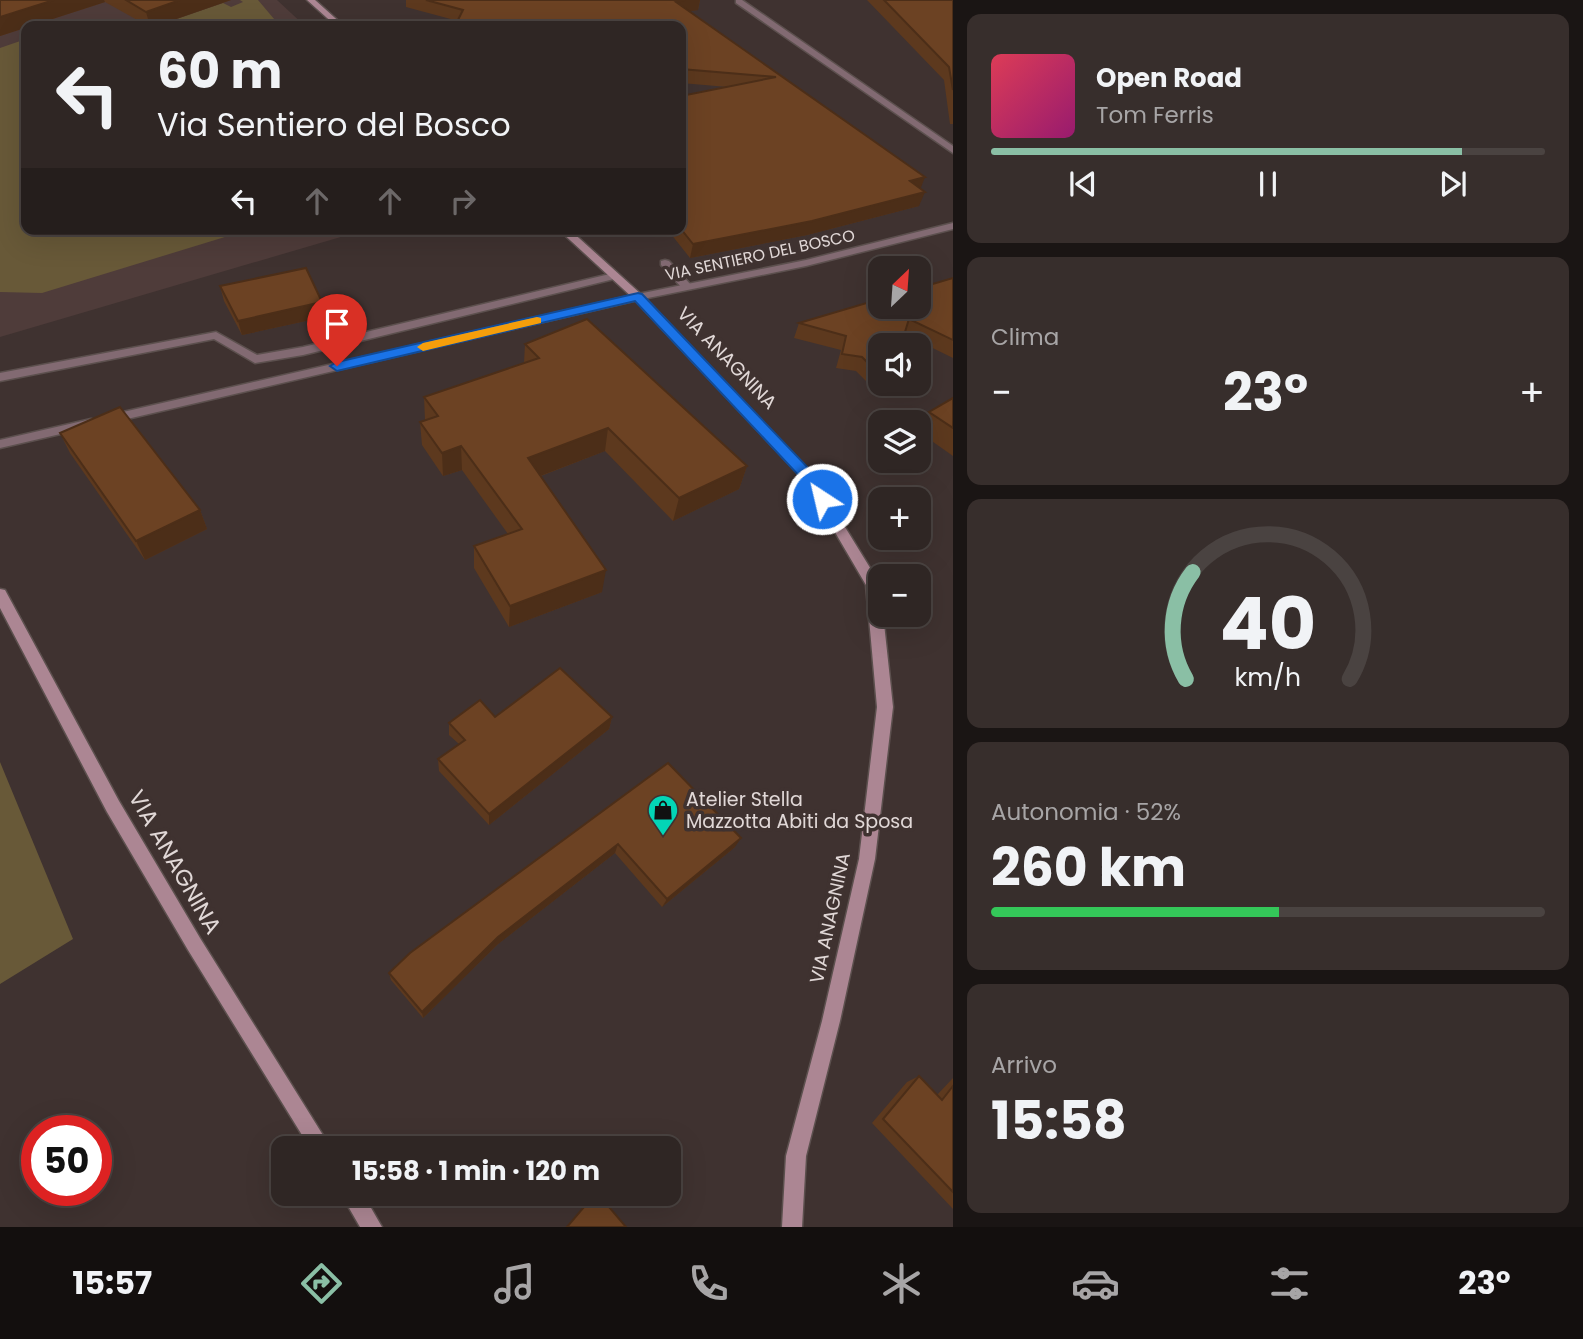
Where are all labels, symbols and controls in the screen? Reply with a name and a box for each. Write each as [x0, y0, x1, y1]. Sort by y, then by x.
text: 60 m [157, 37, 282, 105]
icon: left [42, 49, 133, 140]
text: Open Road [1096, 60, 1242, 96]
text: Tom Ferris [1096, 99, 1214, 131]
text: Via Sentiero del Bosco [157, 102, 511, 147]
icon: previous [1064, 165, 1102, 203]
icon: pause [1249, 165, 1287, 203]
icon: next [1434, 165, 1472, 203]
icon: left [225, 182, 263, 220]
icon: ahead [298, 182, 336, 220]
icon: ahead [371, 182, 409, 220]
icon: right [444, 182, 482, 220]
street label: VIA SENTIERO DEL BOSCO [663, 224, 857, 286]
north arrow [868, 256, 931, 318]
map controls [868, 256, 931, 627]
pin [307, 294, 367, 366]
street label: VIA ANAGNINA [671, 301, 783, 415]
icon: arrive [318, 305, 356, 343]
text: Clima [991, 321, 1059, 353]
button: sound [868, 333, 931, 396]
text: 23° [1223, 356, 1308, 429]
text: − [991, 366, 1012, 419]
text: + [1519, 366, 1545, 419]
button: layers [868, 410, 931, 473]
position arrow [785, 462, 859, 536]
button: + [868, 487, 931, 550]
button: − [868, 564, 931, 627]
text: 40 [1220, 574, 1316, 675]
text: km/h [1235, 660, 1301, 695]
street label: VIA ANAGNINA [121, 784, 229, 940]
place label: Atelier Stella Mazzotta Abiti da Sposa [686, 786, 913, 835]
shop icon: Atelier Stella Mazzotta Abiti da Sposa [646, 793, 680, 837]
text: Autonomia · 52% [991, 796, 1181, 828]
text: 260 km [991, 831, 1186, 904]
street label: VIA ANAGNINA [803, 850, 857, 986]
text: Arrivo [991, 1049, 1057, 1081]
text: 15:58 [991, 1084, 1127, 1157]
speed limit sign: 50 [21, 1115, 112, 1206]
text: 15:58 · 1 min · 120 m [352, 1153, 600, 1189]
icon: directions [297, 1259, 346, 1308]
icon: music [490, 1259, 539, 1308]
icon: phone [684, 1259, 733, 1308]
icon: climate [877, 1259, 926, 1308]
icon: car [1071, 1259, 1120, 1308]
icon: filters [1265, 1259, 1314, 1308]
text: 15:57 [72, 1260, 152, 1305]
text: 23° [1458, 1260, 1511, 1305]

